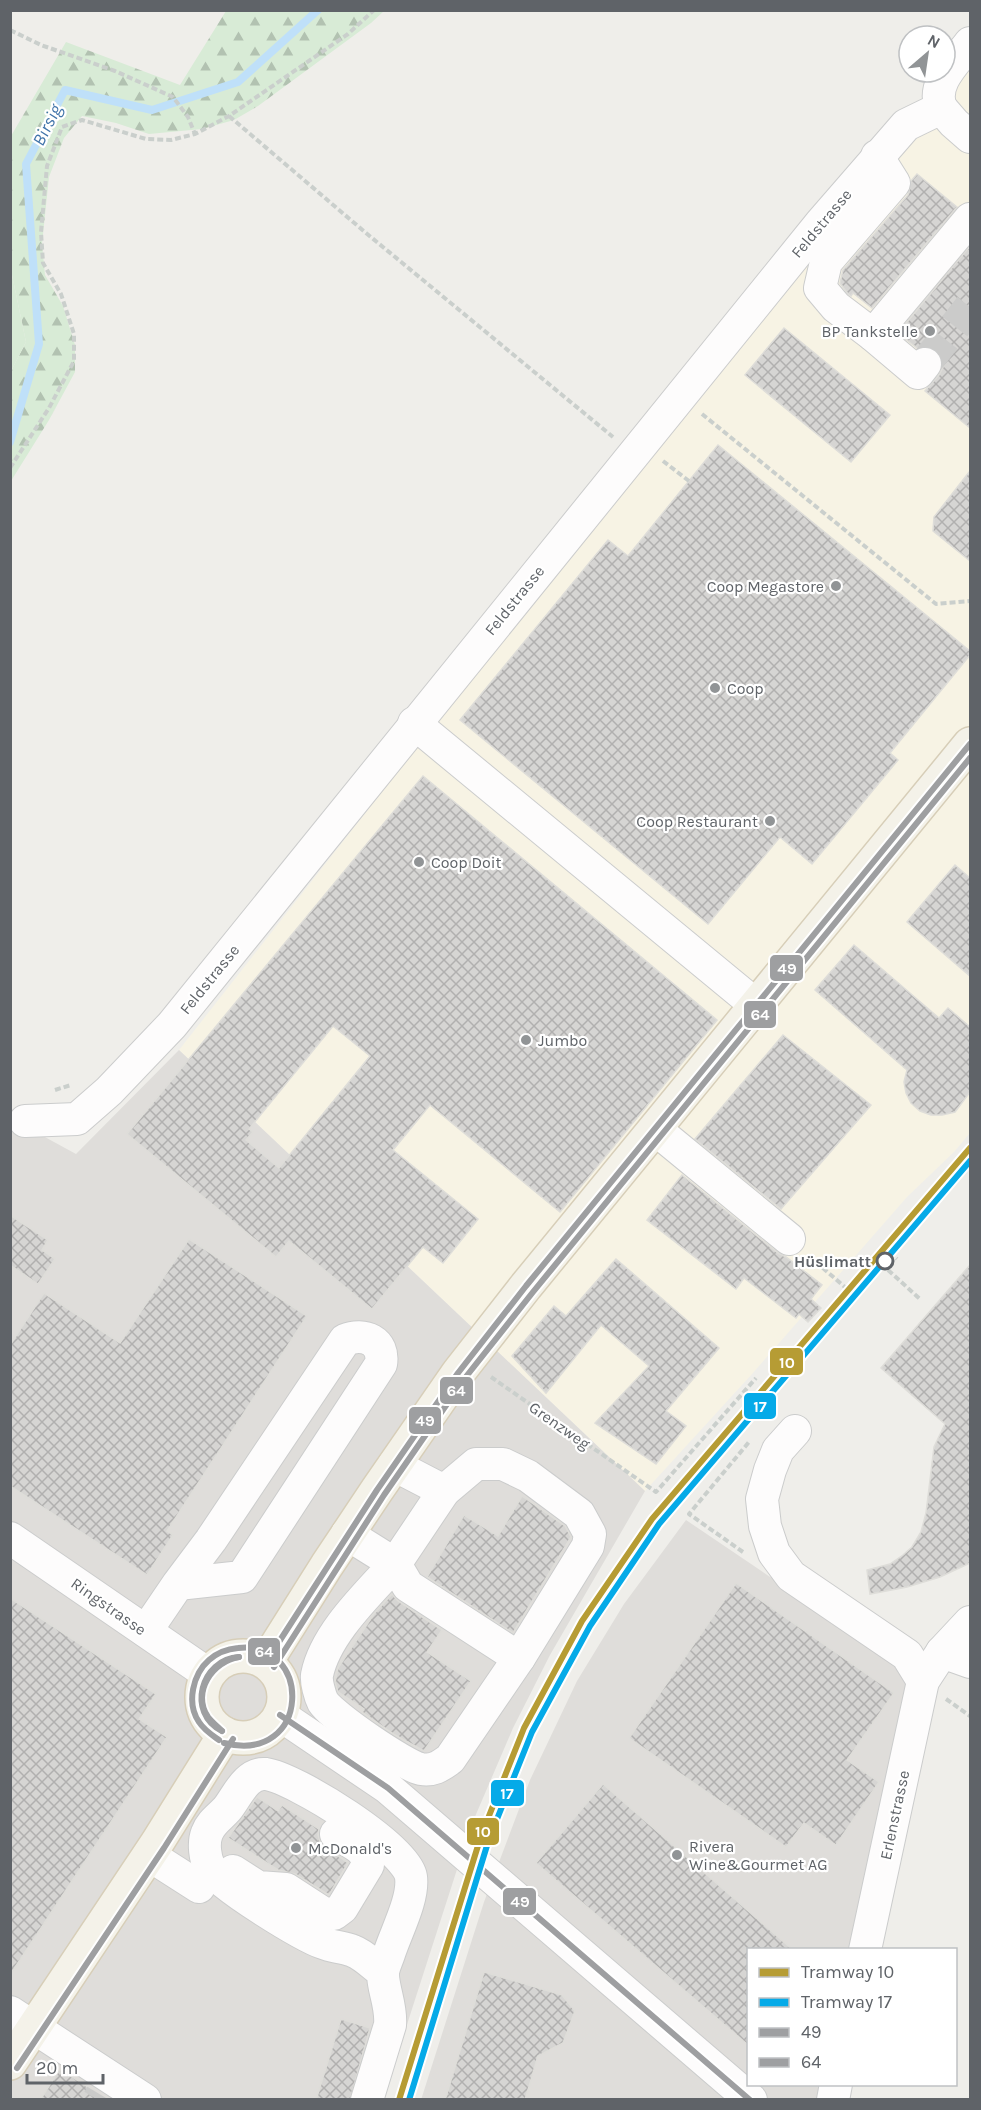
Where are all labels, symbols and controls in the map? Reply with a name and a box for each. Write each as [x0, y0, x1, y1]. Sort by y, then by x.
north arrow [897, 24, 957, 84]
text: N [924, 30, 944, 52]
water label: Birsig [27, 100, 67, 149]
street label: Feldstrasse [787, 185, 856, 262]
place label: BP Tankstelle [821, 322, 918, 341]
marker: BP Tankstelle [923, 324, 937, 338]
street label: Feldstrasse [481, 562, 548, 639]
place label: Coop Megastore [707, 577, 824, 596]
marker: Coop Megastore [829, 579, 843, 593]
place label: Coop [727, 679, 764, 698]
marker: Coop [708, 681, 722, 695]
place label: Coop Restaurant [636, 812, 758, 831]
marker: Coop Restaurant [763, 814, 777, 828]
place label: Coop Doit [431, 853, 502, 872]
marker: Coop Doit [412, 855, 426, 869]
street label: Feldstrasse [176, 941, 243, 1018]
line badge: 49 [769, 954, 804, 982]
text: 49 [777, 959, 797, 978]
line badge: 64 [743, 1000, 777, 1029]
text: 64 [750, 1005, 770, 1024]
place label: Jumbo [538, 1031, 587, 1050]
marker: Jumbo [519, 1033, 533, 1047]
place label: Hüslimatt [794, 1252, 871, 1271]
marker: Hüslimatt [876, 1252, 894, 1270]
line badge: 10 [769, 1347, 804, 1376]
text: 10 [779, 1353, 795, 1372]
line badge: 64 [439, 1376, 474, 1405]
text: 64 [446, 1381, 466, 1400]
line badge: 17 [743, 1392, 777, 1420]
street label: Grenzweg [525, 1397, 594, 1453]
text: 17 [753, 1397, 767, 1416]
line badge: 49 [408, 1406, 442, 1435]
text: 49 [415, 1411, 435, 1430]
street label: Ringstrasse [68, 1574, 150, 1639]
line badge: 64 [247, 1637, 281, 1666]
text: 64 [254, 1642, 274, 1661]
street label: Erlenstrasse [876, 1769, 913, 1862]
line badge: 17 [490, 1779, 525, 1807]
text: 17 [500, 1784, 514, 1803]
line badge: 10 [466, 1817, 500, 1846]
text: 10 [475, 1822, 491, 1841]
place label: Rivera Wine&Gourmet AG [689, 1837, 828, 1874]
place label: McDonald's [308, 1839, 392, 1858]
marker: McDonald's [289, 1841, 303, 1855]
marker: Rivera Wine&Gourmet AG [670, 1848, 684, 1862]
line badge: 49 [502, 1887, 537, 1916]
text: 49 [510, 1892, 530, 1911]
legend [747, 1948, 957, 2086]
text: Tramway 10 [801, 1961, 894, 1983]
text: Tramway 17 [801, 1991, 893, 2013]
text: 49 [801, 2021, 822, 2043]
scale bar [27, 2047, 104, 2085]
text: 64 [801, 2051, 821, 2073]
text: 20 m [36, 2057, 78, 2079]

